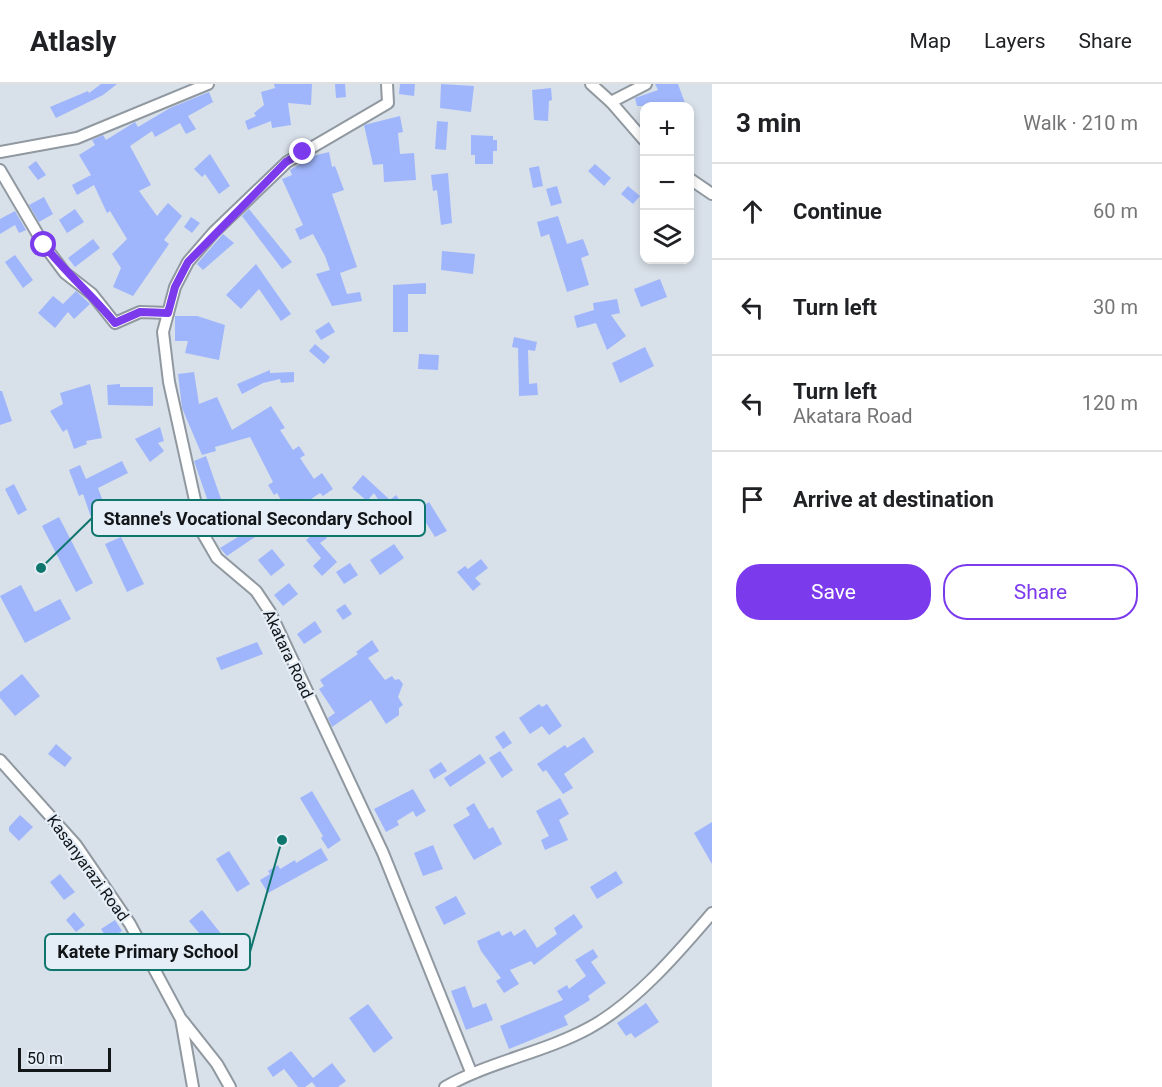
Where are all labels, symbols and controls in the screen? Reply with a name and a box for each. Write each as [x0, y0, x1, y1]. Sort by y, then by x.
text: Atlasly [30, 25, 116, 58]
text: Map [909, 29, 951, 53]
text: Layers [984, 29, 1045, 53]
text: Share [1078, 29, 1132, 53]
map controls [640, 102, 694, 264]
button: + [640, 102, 694, 156]
text: 3 min [736, 108, 801, 138]
text: Walk · 210 m [1023, 111, 1138, 135]
route end [289, 138, 315, 164]
button: − [640, 156, 694, 210]
icon: ahead [736, 195, 769, 228]
text: Continue [793, 199, 882, 224]
text: 60 m [1093, 199, 1138, 223]
button: layers [640, 210, 694, 264]
route start [30, 231, 56, 257]
icon: left [736, 291, 769, 324]
text: Turn left [793, 295, 877, 320]
text: 30 m [1093, 295, 1138, 319]
text: Turn left [793, 379, 877, 404]
icon: left [736, 387, 769, 420]
text: 120 m [1082, 391, 1138, 415]
text: Akatara Road [793, 404, 913, 428]
icon: arrive [736, 483, 769, 516]
text: Arrive at destination [793, 487, 994, 512]
callout: Stanne's Vocational Secondary School [92, 500, 425, 536]
text: Stanne's Vocational Secondary School [103, 508, 413, 529]
button: Save [736, 564, 931, 620]
button: Share [943, 564, 1138, 620]
street label: Akatara Road [259, 607, 317, 701]
street label: Kasanyarazi Road [43, 811, 133, 925]
callout: Katete Primary School [45, 934, 250, 970]
text: Katete Primary School [57, 941, 239, 962]
scale bar [18, 1045, 111, 1072]
text: 50 m [27, 1049, 63, 1068]

